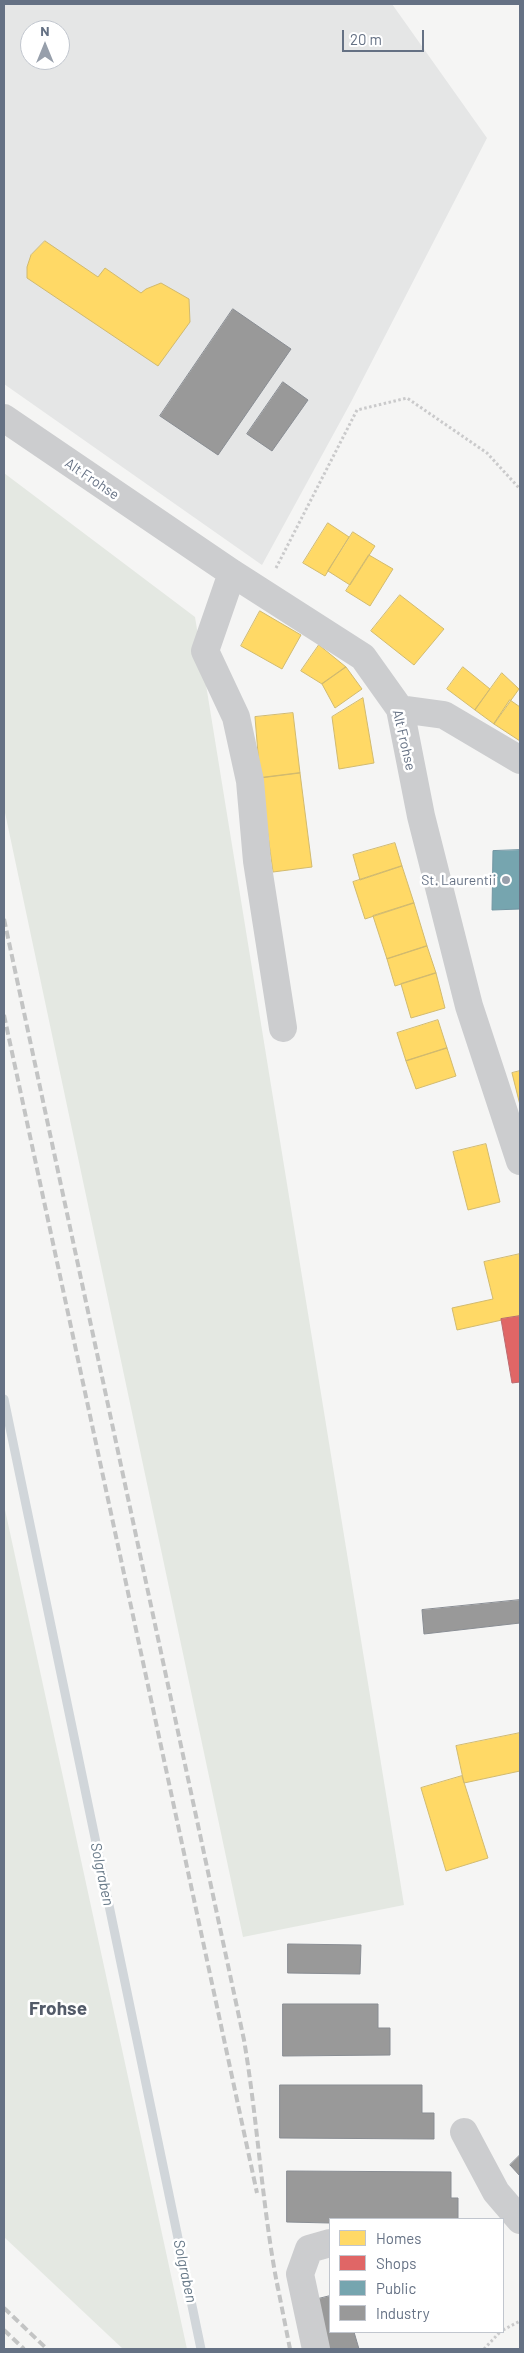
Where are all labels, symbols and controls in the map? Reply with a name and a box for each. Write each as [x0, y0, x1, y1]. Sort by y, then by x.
north arrow [20, 20, 70, 70]
scale bar [344, 20, 426, 52]
text: N [40, 22, 50, 39]
text: 20 m [350, 30, 382, 48]
street label: Alt Frohse [62, 455, 122, 503]
street label: Alt Frohse [389, 708, 419, 772]
place label: St. Laurentii [421, 872, 496, 888]
marker: St. Laurentii [500, 874, 512, 886]
water label: Solgraben [87, 1841, 117, 1907]
district label: Frohse [29, 1998, 87, 2020]
legend [329, 2218, 504, 2333]
text: Homes [376, 2229, 421, 2247]
water label: Solgraben [170, 2238, 200, 2304]
text: Shops [376, 2254, 416, 2272]
text: Public [376, 2279, 416, 2297]
text: Industry [376, 2304, 430, 2322]

